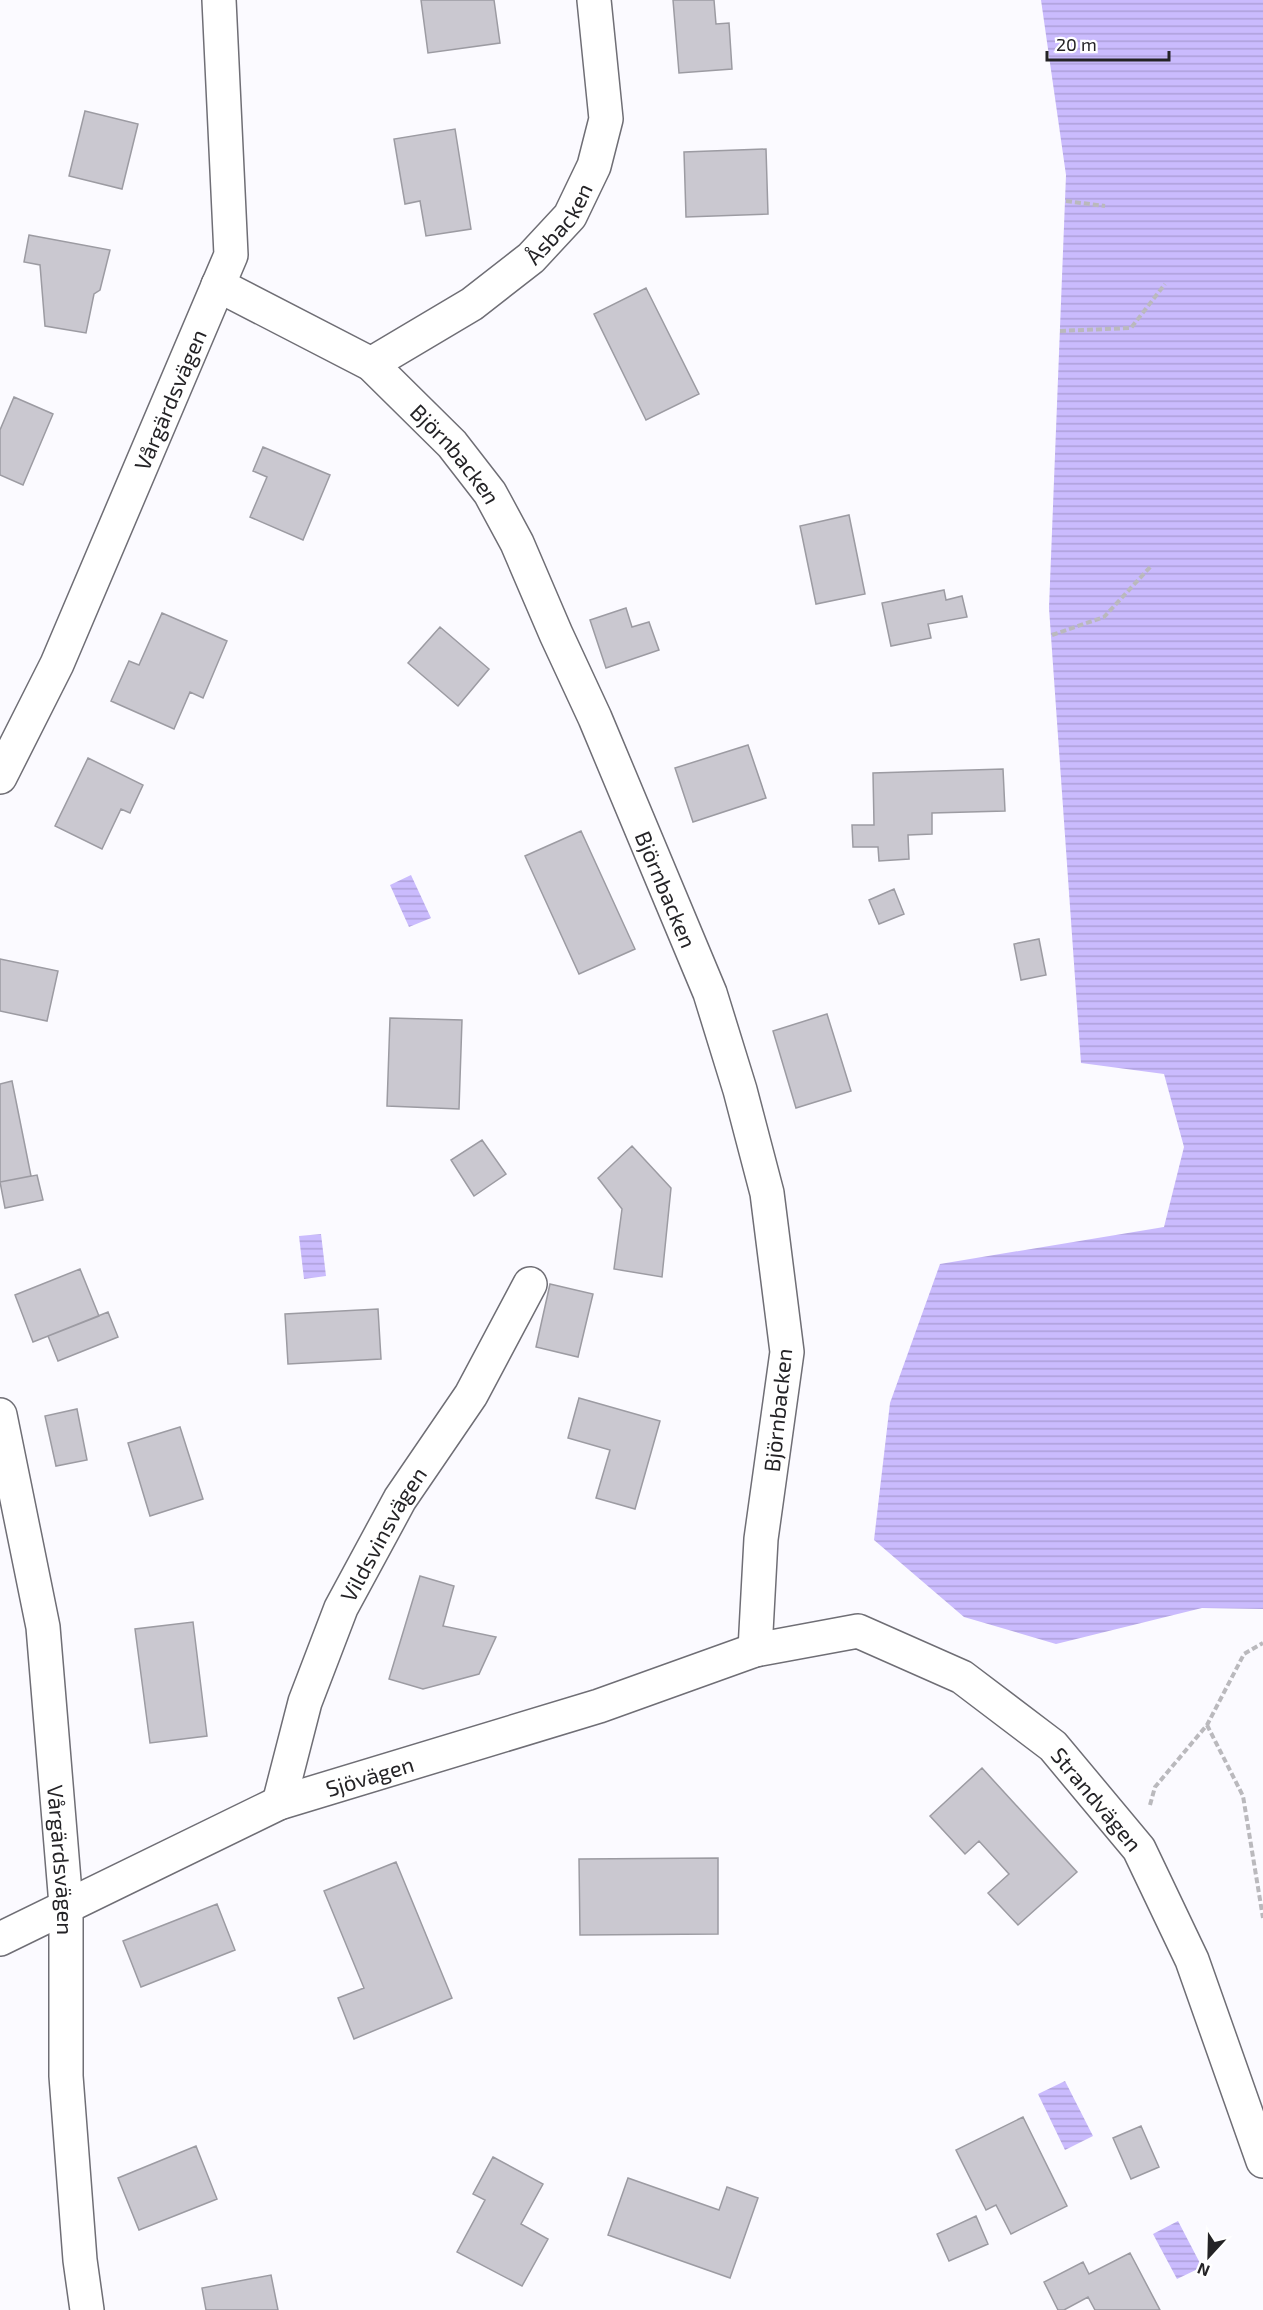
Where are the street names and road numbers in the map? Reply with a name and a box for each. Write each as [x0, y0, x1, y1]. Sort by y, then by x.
street label: Åsbacken [519, 179, 597, 269]
street label: Vårgärdsvägen [128, 325, 211, 474]
street label: Björnbacken [406, 398, 506, 508]
street label: Björnbacken [631, 827, 703, 951]
street label: Björnbacken [758, 1347, 797, 1473]
street label: Vildsvinsvägen [334, 1462, 431, 1606]
street label: Strandvägen [1046, 1742, 1148, 1856]
street label: Sjövägen [322, 1750, 417, 1801]
street label: Vårgärdsvägen [43, 1784, 79, 1935]

